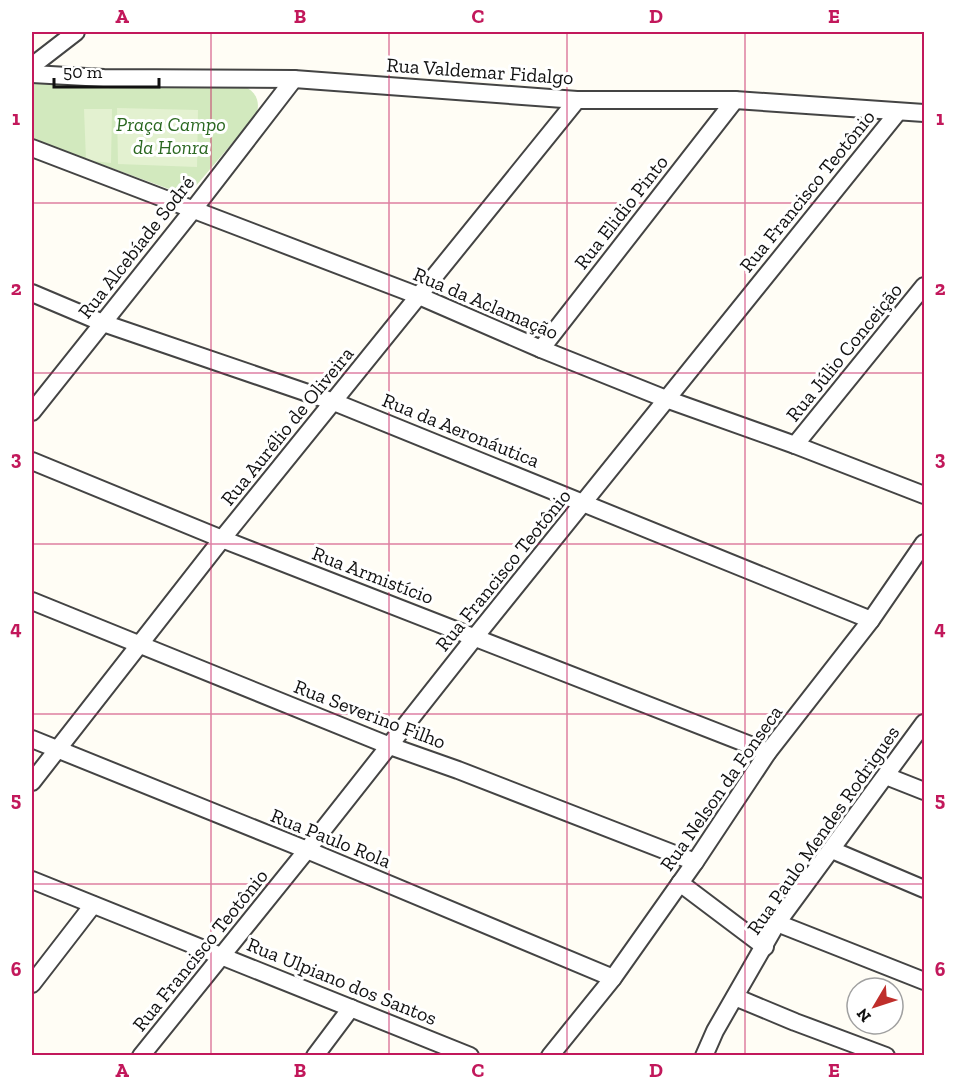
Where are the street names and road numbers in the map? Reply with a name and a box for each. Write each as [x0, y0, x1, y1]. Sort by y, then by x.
street label: Rua Valdemar Fidalgo [386, 52, 574, 90]
street label: Rua Francisco Teotônio [734, 105, 880, 277]
street label: Rua Elidio Pinto [569, 150, 673, 274]
street label: Rua Alcebíade Sodré [73, 171, 199, 323]
street label: Rua da Aclamação [410, 262, 562, 344]
street label: Rua Júlio Conceição [781, 278, 907, 426]
street label: Rua Aurélio de Oliveira [216, 342, 359, 510]
street label: Rua da Aeronáutica [379, 388, 543, 473]
street label: Rua Francisco Teotônio [430, 484, 576, 656]
street label: Rua Armistício [309, 541, 437, 609]
street label: Rua Severino Filho [291, 674, 449, 754]
street label: Rua Nelson da Fonseca [655, 700, 787, 875]
street label: Rua Paulo Mendes Rodrigues [742, 721, 904, 939]
street label: Rua Paulo Rola [267, 803, 395, 873]
street label: Rua Francisco Teotônio [127, 864, 273, 1036]
street label: Rua Ulpiano dos Santos [244, 932, 440, 1030]

